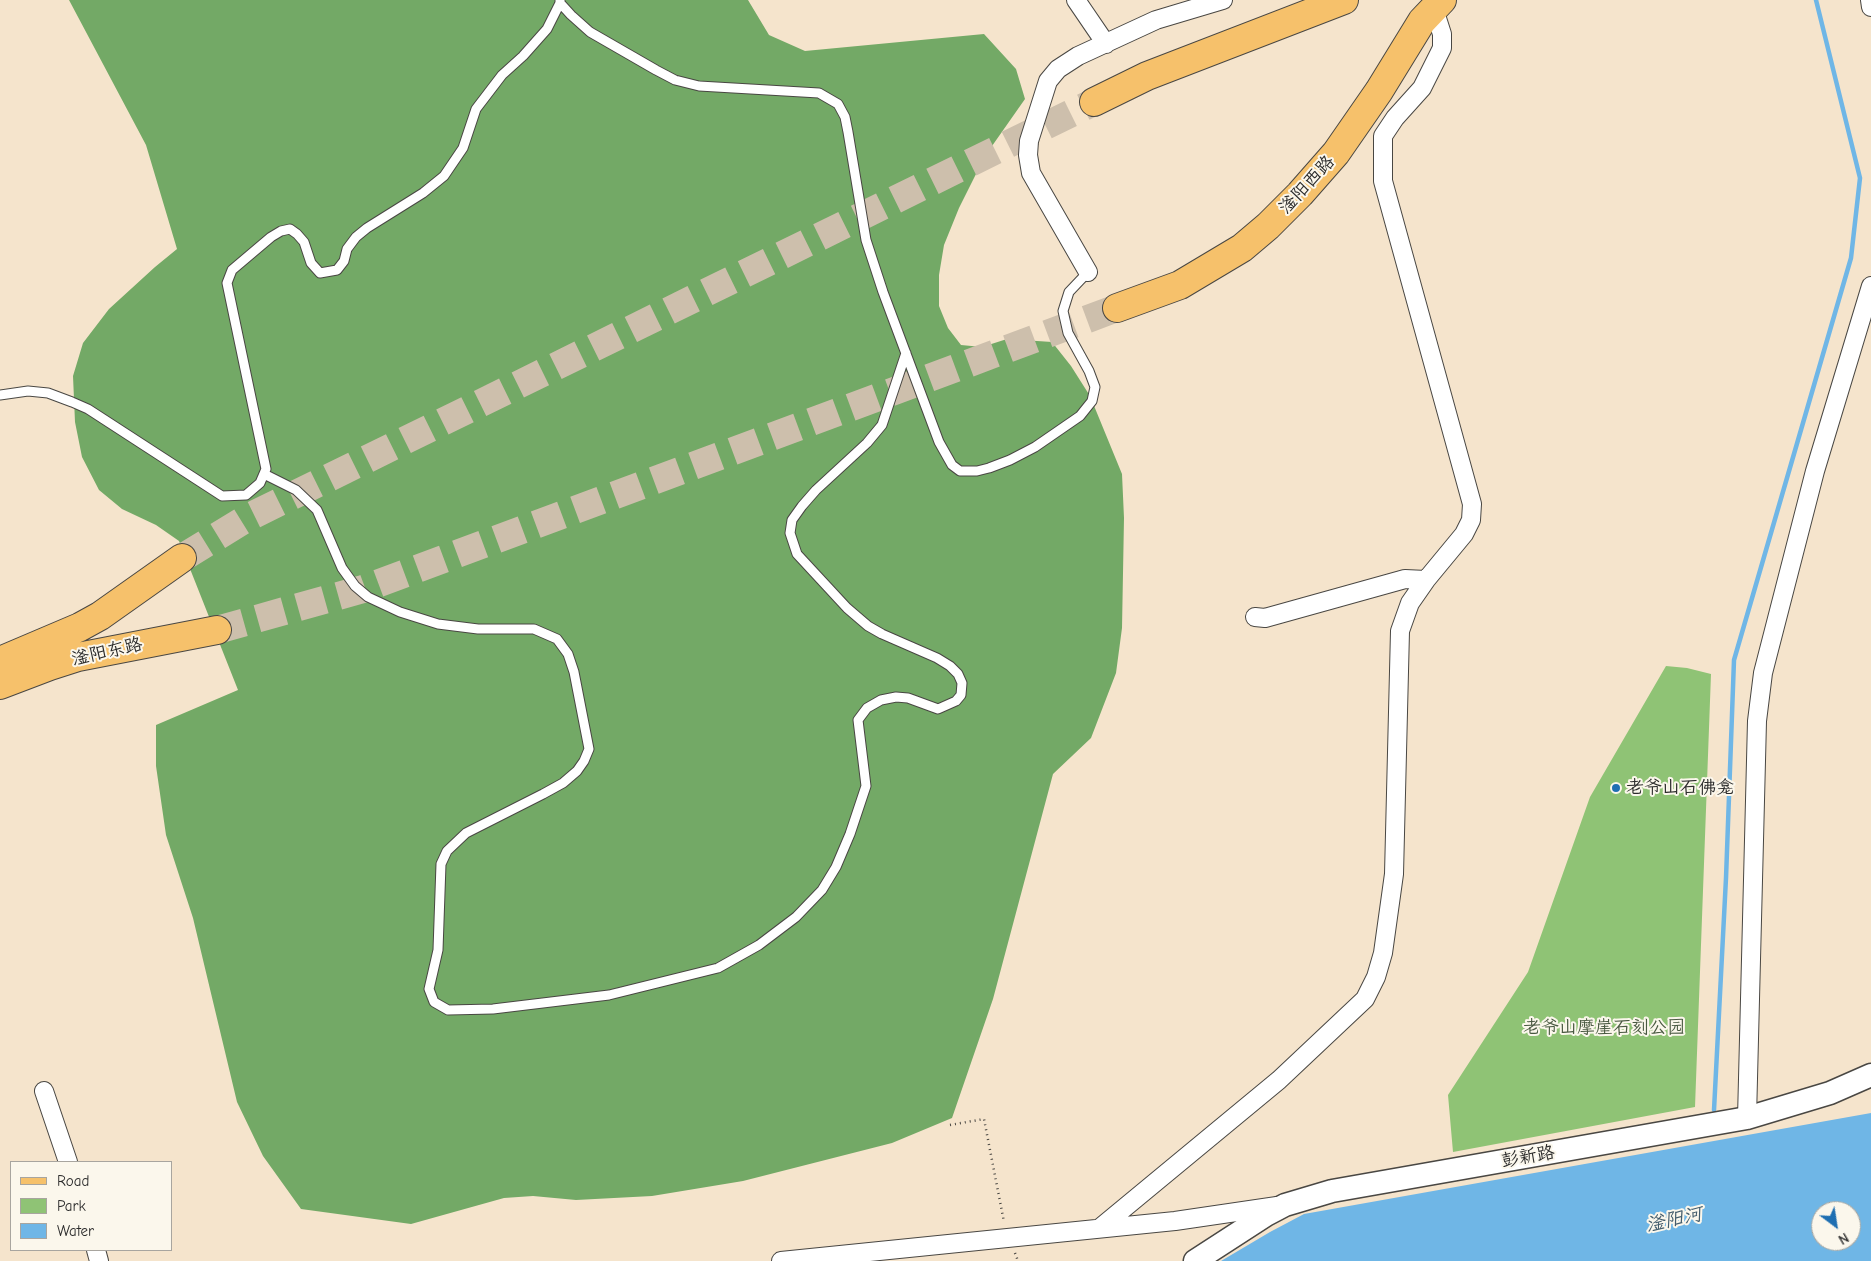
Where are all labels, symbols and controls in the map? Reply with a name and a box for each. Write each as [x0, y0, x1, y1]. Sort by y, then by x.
street label: 滏阳西路 [1275, 151, 1339, 219]
street label: 滏阳东路 [69, 633, 145, 671]
place label: 老爷山石佛龛 [1626, 777, 1734, 799]
marker: 老爷山石佛龛 [1610, 782, 1622, 794]
park label: 老爷山摩崖石刻公园 [1523, 1017, 1685, 1039]
street label: 彭新路 [1500, 1142, 1556, 1172]
legend [10, 1161, 172, 1251]
text: Road [57, 1172, 89, 1190]
text: Park [57, 1197, 86, 1215]
north arrow [1811, 1201, 1861, 1251]
water label: 滏阳河 [1644, 1203, 1704, 1237]
text: Water [57, 1222, 94, 1240]
text: N [1835, 1229, 1852, 1248]

